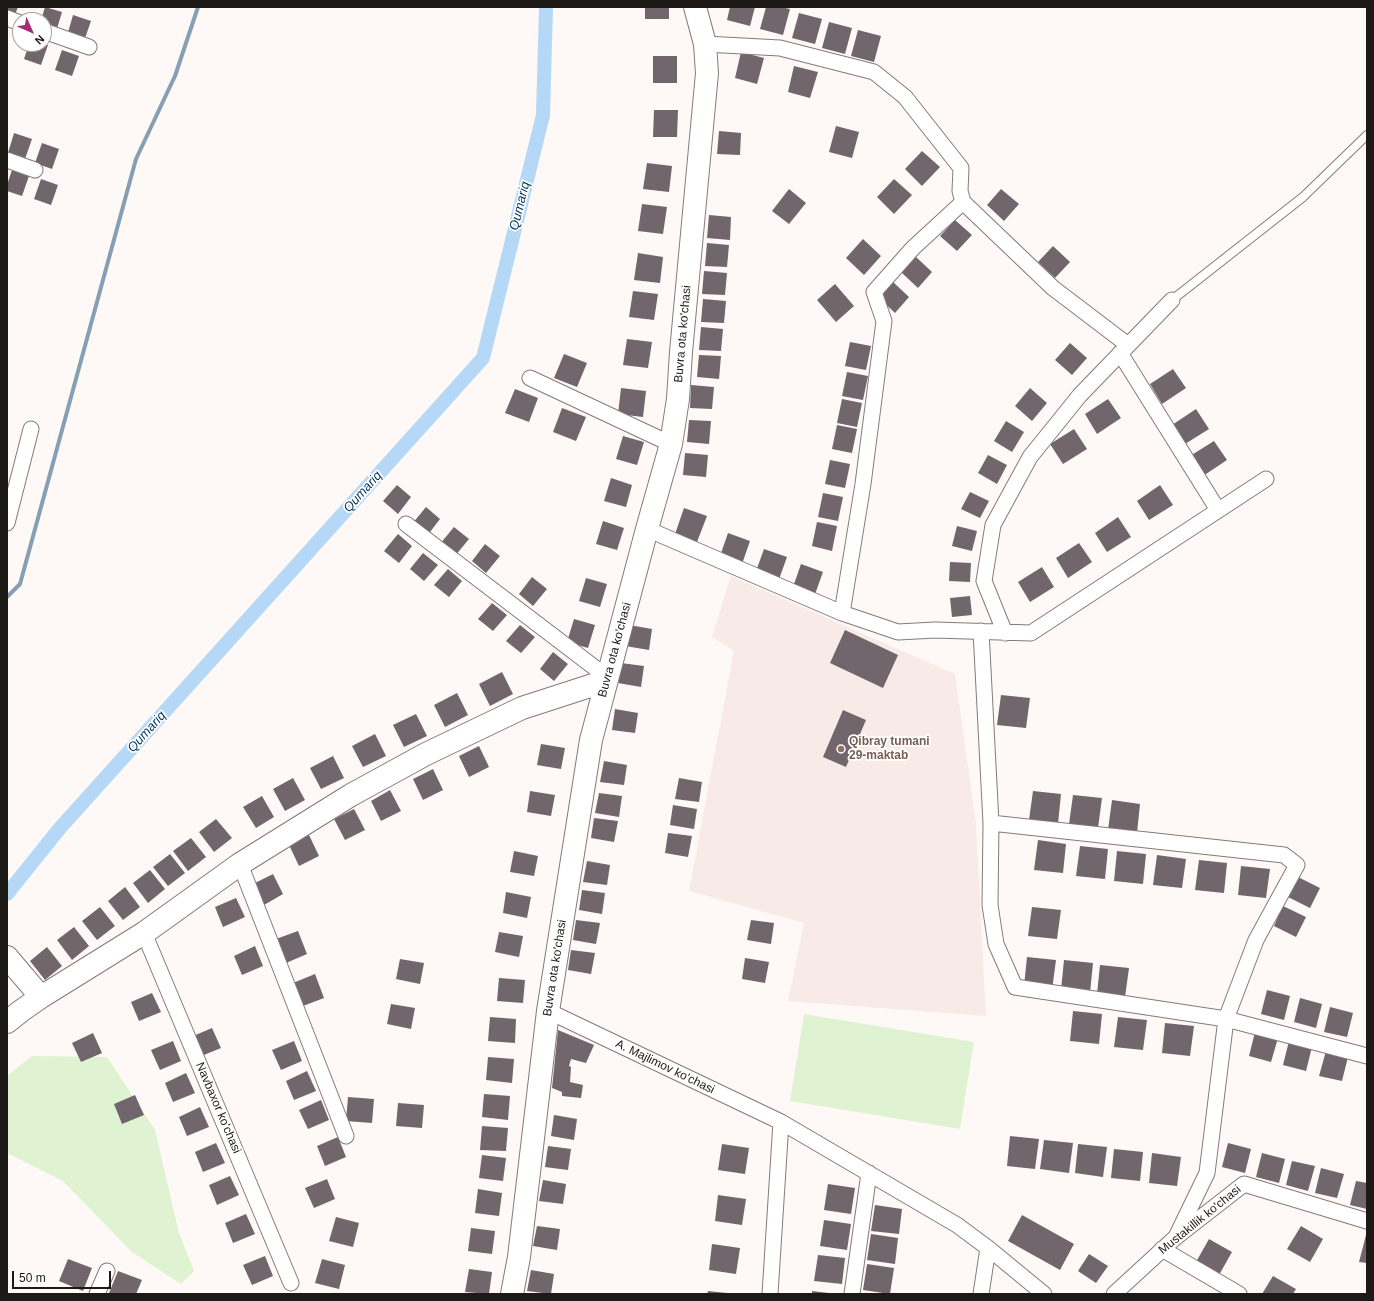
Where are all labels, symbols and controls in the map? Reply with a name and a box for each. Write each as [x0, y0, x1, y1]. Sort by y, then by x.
north arrow [12, 12, 52, 52]
text: N [33, 33, 47, 47]
water label: Qumariq [506, 180, 534, 232]
street label: Buvra ota ko'chasi [672, 285, 694, 383]
water label: Qumariq [341, 468, 385, 516]
street label: Buvra ota ko'chasi [595, 601, 635, 699]
water label: Qumariq [125, 708, 169, 756]
place label: Qibray tumani 29-maktab [849, 735, 930, 763]
marker: Qibray tumani 29-maktab [836, 744, 846, 754]
street label: Buvra ota ko'chasi [540, 919, 570, 1017]
street label: A. Majlimov ko'chasi [613, 1037, 717, 1097]
street label: Navbaxor ko'chasi [192, 1060, 244, 1156]
street label: Mustakillik ko'chasi [1156, 1182, 1244, 1258]
scale bar [14, 1263, 113, 1289]
text: 50 m [19, 1271, 46, 1285]

